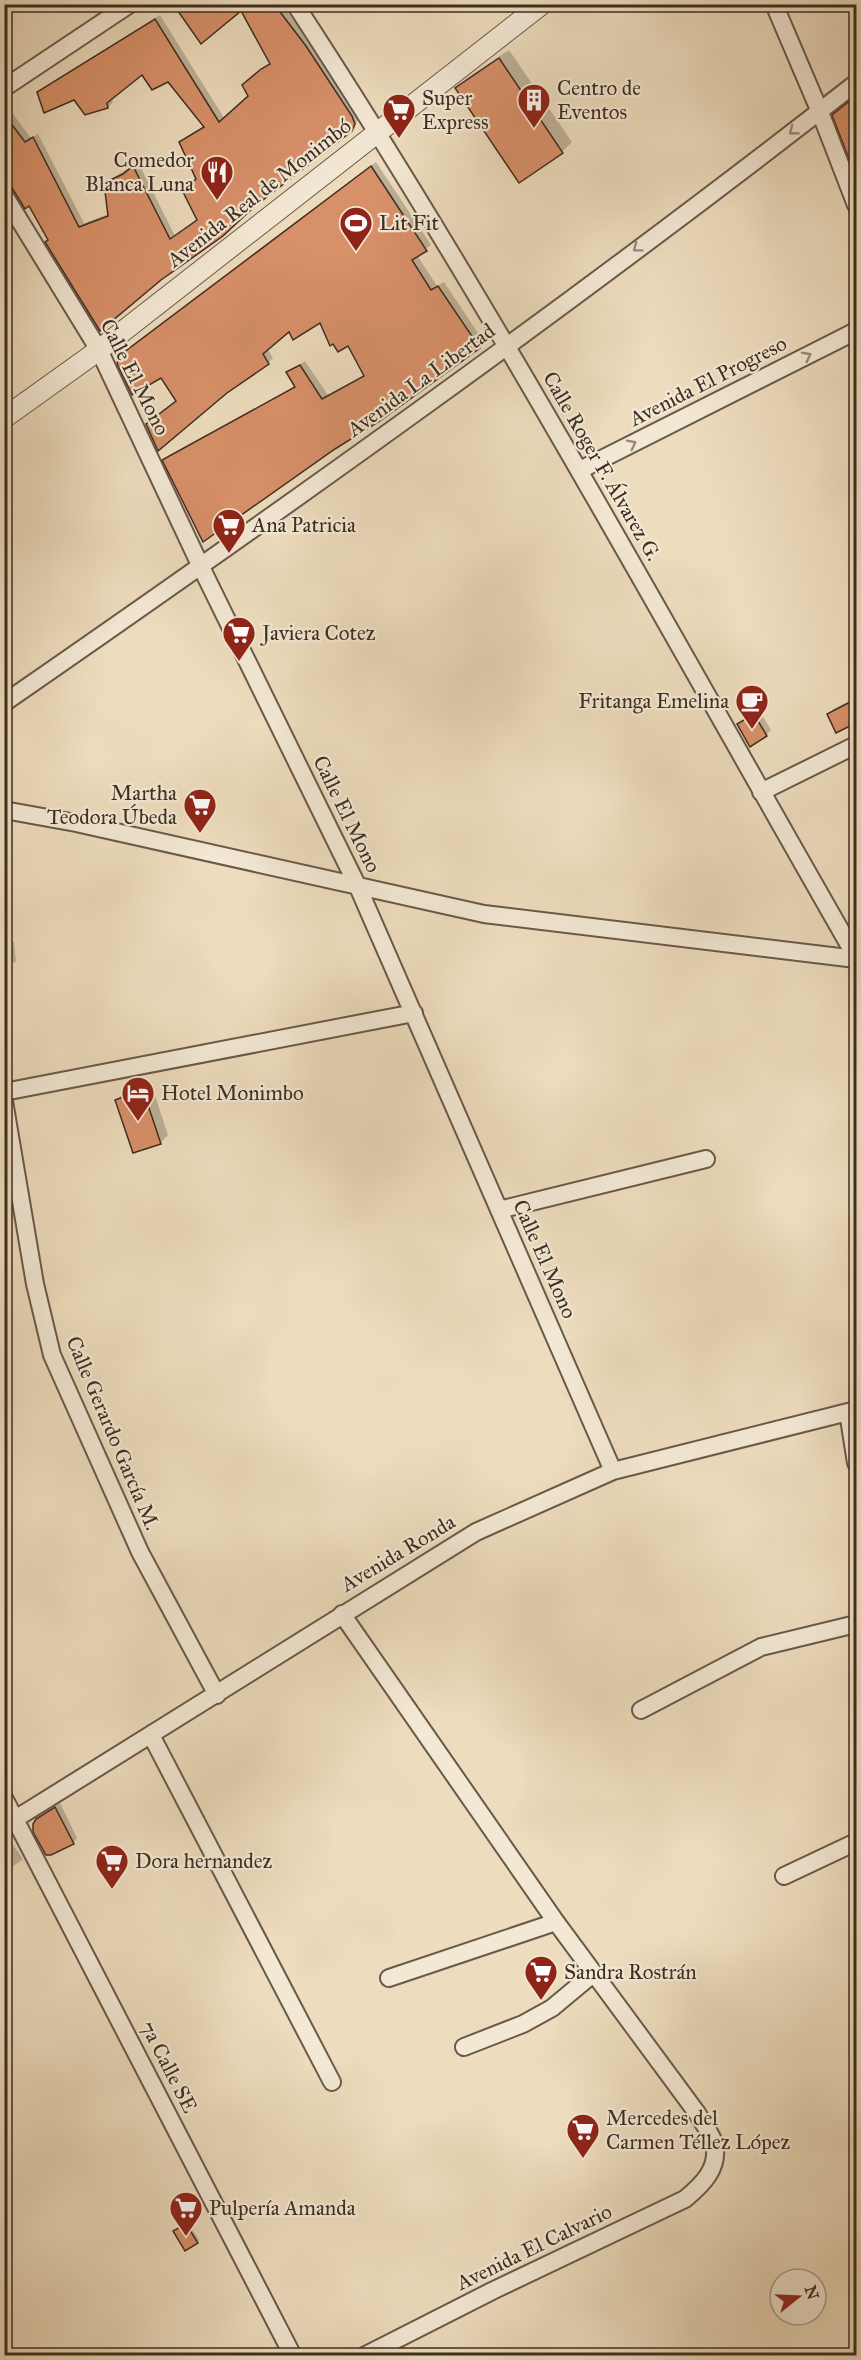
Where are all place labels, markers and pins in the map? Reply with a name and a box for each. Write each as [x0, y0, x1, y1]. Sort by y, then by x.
place label: Centro de Eventos [557, 75, 641, 125]
building icon: Centro de Eventos [516, 82, 552, 129]
place label: Super Express [422, 85, 489, 135]
supermarket icon: Super Express [381, 92, 417, 139]
place label: Comedor Blanca Luna [85, 147, 194, 197]
restaurant icon: Comedor Blanca Luna [199, 154, 235, 201]
sports icon: Lit Fit [338, 205, 374, 252]
place label: Lit Fit [379, 210, 440, 236]
supermarket icon: Ana Patricia [211, 507, 247, 554]
place label: Ana Patricia [251, 512, 356, 538]
supermarket icon: Javiera Cotez [221, 615, 257, 662]
place label: Javiera Cotez [260, 620, 376, 646]
cafe icon: Fritanga Emelina [734, 683, 770, 730]
place label: Fritanga Emelina [578, 688, 729, 714]
place label: Martha Teodora Úbeda [47, 780, 177, 830]
supermarket icon: Martha Teodora Úbeda [182, 787, 218, 834]
hotel icon: Hotel Monimbo [120, 1075, 156, 1122]
place label: Hotel Monimbo [161, 1080, 304, 1106]
supermarket icon: Dora hernandez [94, 1843, 130, 1890]
place label: Dora hernandez [135, 1848, 273, 1874]
supermarket icon: Sandra Rostrán [523, 1954, 559, 2001]
place label: Sandra Rostrán [564, 1959, 697, 1985]
place label: Mercedes del Carmen Téllez López [606, 2105, 790, 2155]
supermarket icon: Mercedes del Carmen Téllez López [565, 2112, 601, 2159]
supermarket icon: Pulpería Amanda [168, 2190, 204, 2237]
place label: Pulpería Amanda [209, 2195, 356, 2221]

